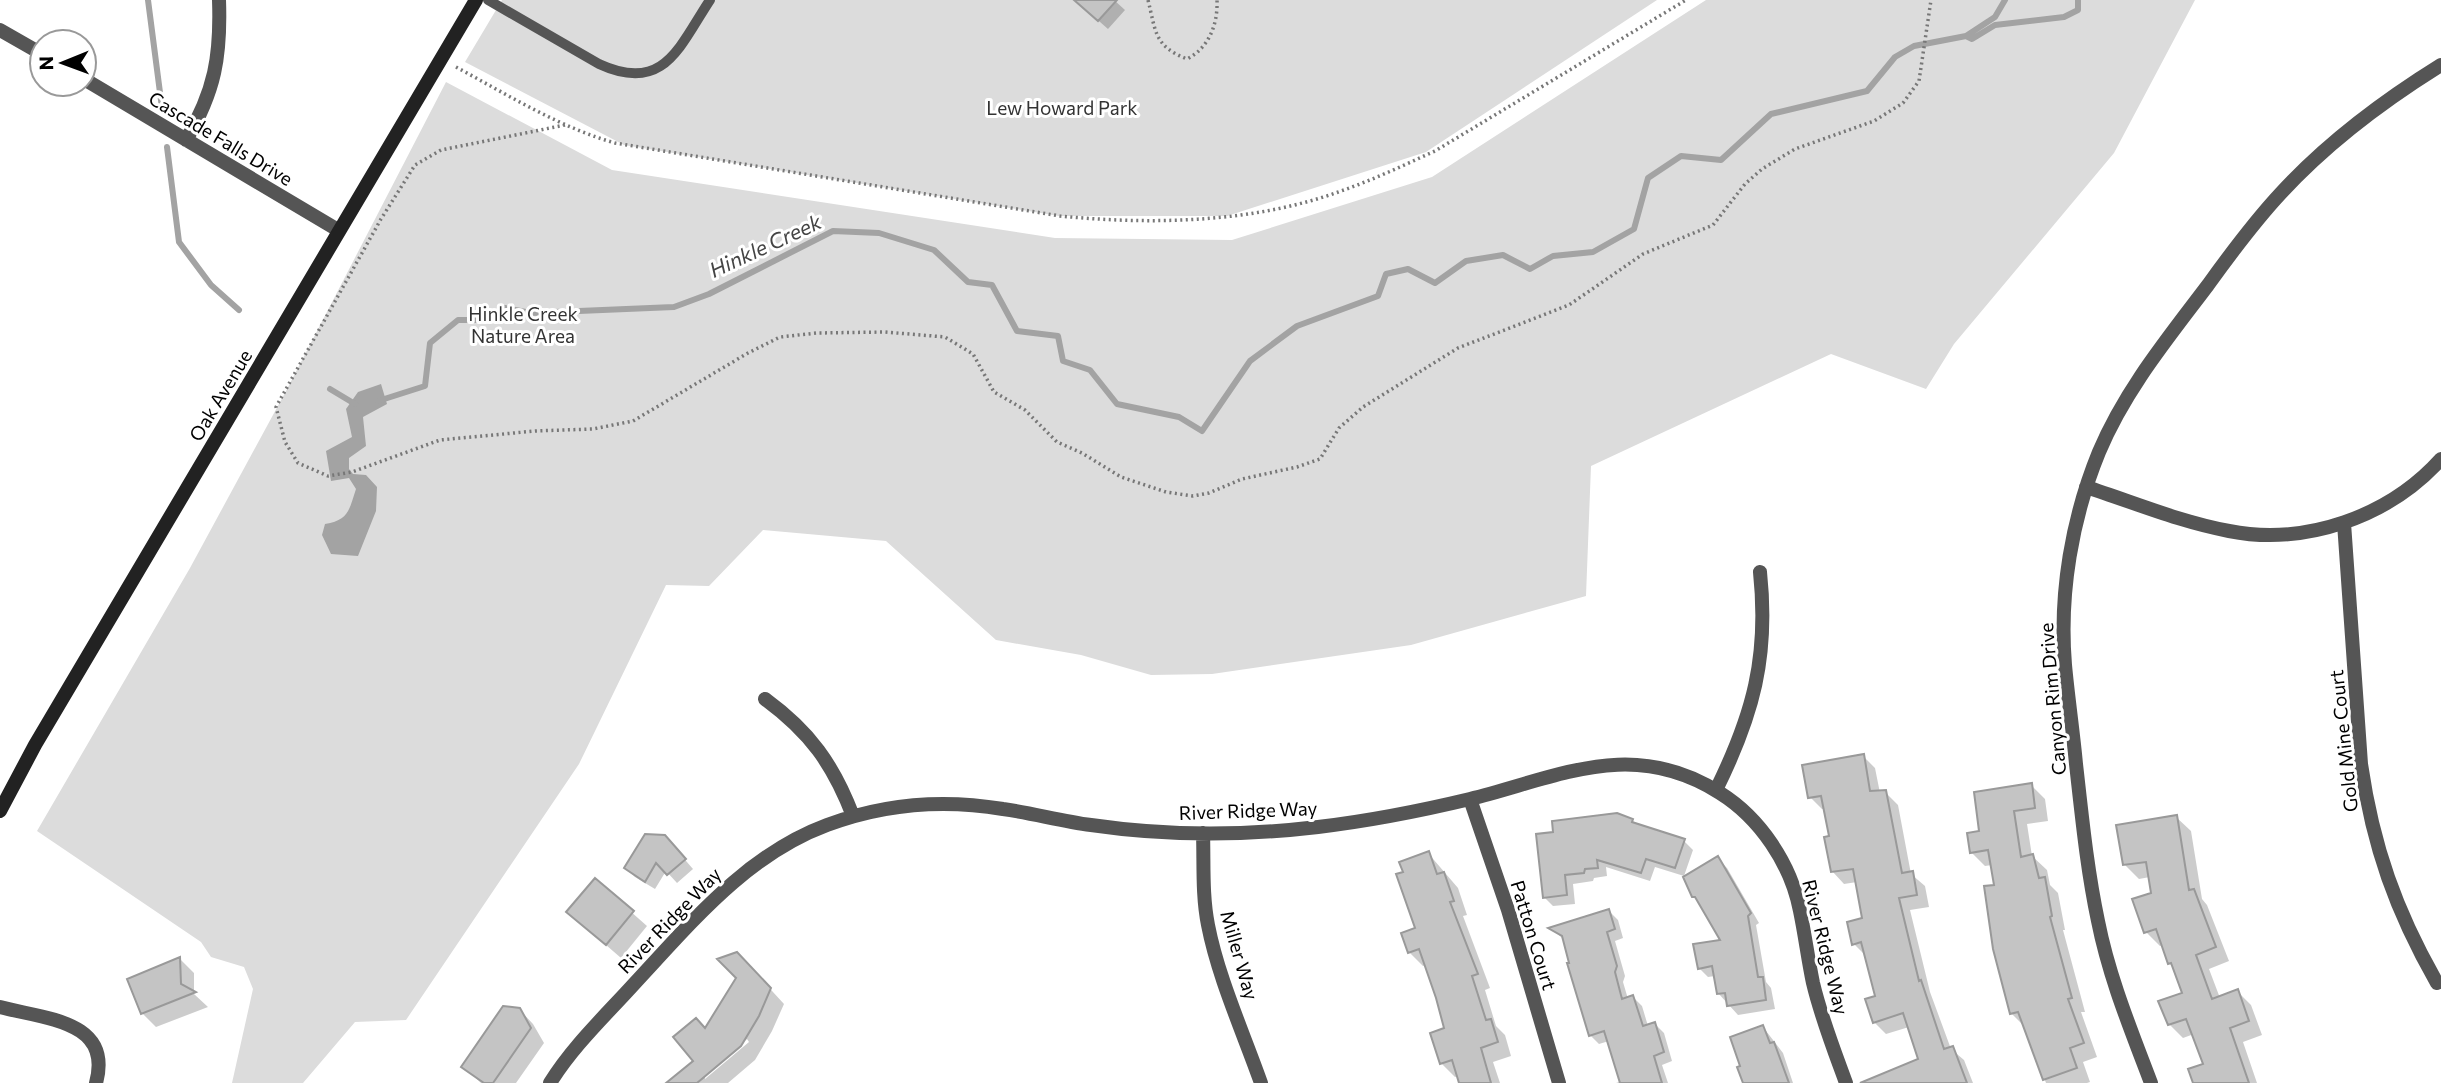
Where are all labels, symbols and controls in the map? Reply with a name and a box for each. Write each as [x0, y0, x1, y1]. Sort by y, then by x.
north arrow [28, 28, 98, 98]
text: N [34, 56, 57, 71]
street label: Cascade Falls Drive [145, 86, 297, 190]
park label: Lew Howard Park [986, 96, 1138, 119]
water label: Hinkle Creek [705, 208, 826, 282]
park label: Hinkle Creek Nature Area [468, 302, 578, 347]
street label: Oak Avenue [184, 345, 256, 445]
street label: Canyon Rim Drive [2034, 622, 2070, 776]
street label: Gold Mine Court [2324, 669, 2362, 813]
street label: River Ridge Way [1178, 796, 1318, 824]
street label: River Ridge Way [613, 862, 726, 978]
street label: Patton Court [1506, 877, 1562, 993]
street label: River Ridge Way [1798, 877, 1854, 1017]
street label: Miller Way [1216, 908, 1264, 1003]

